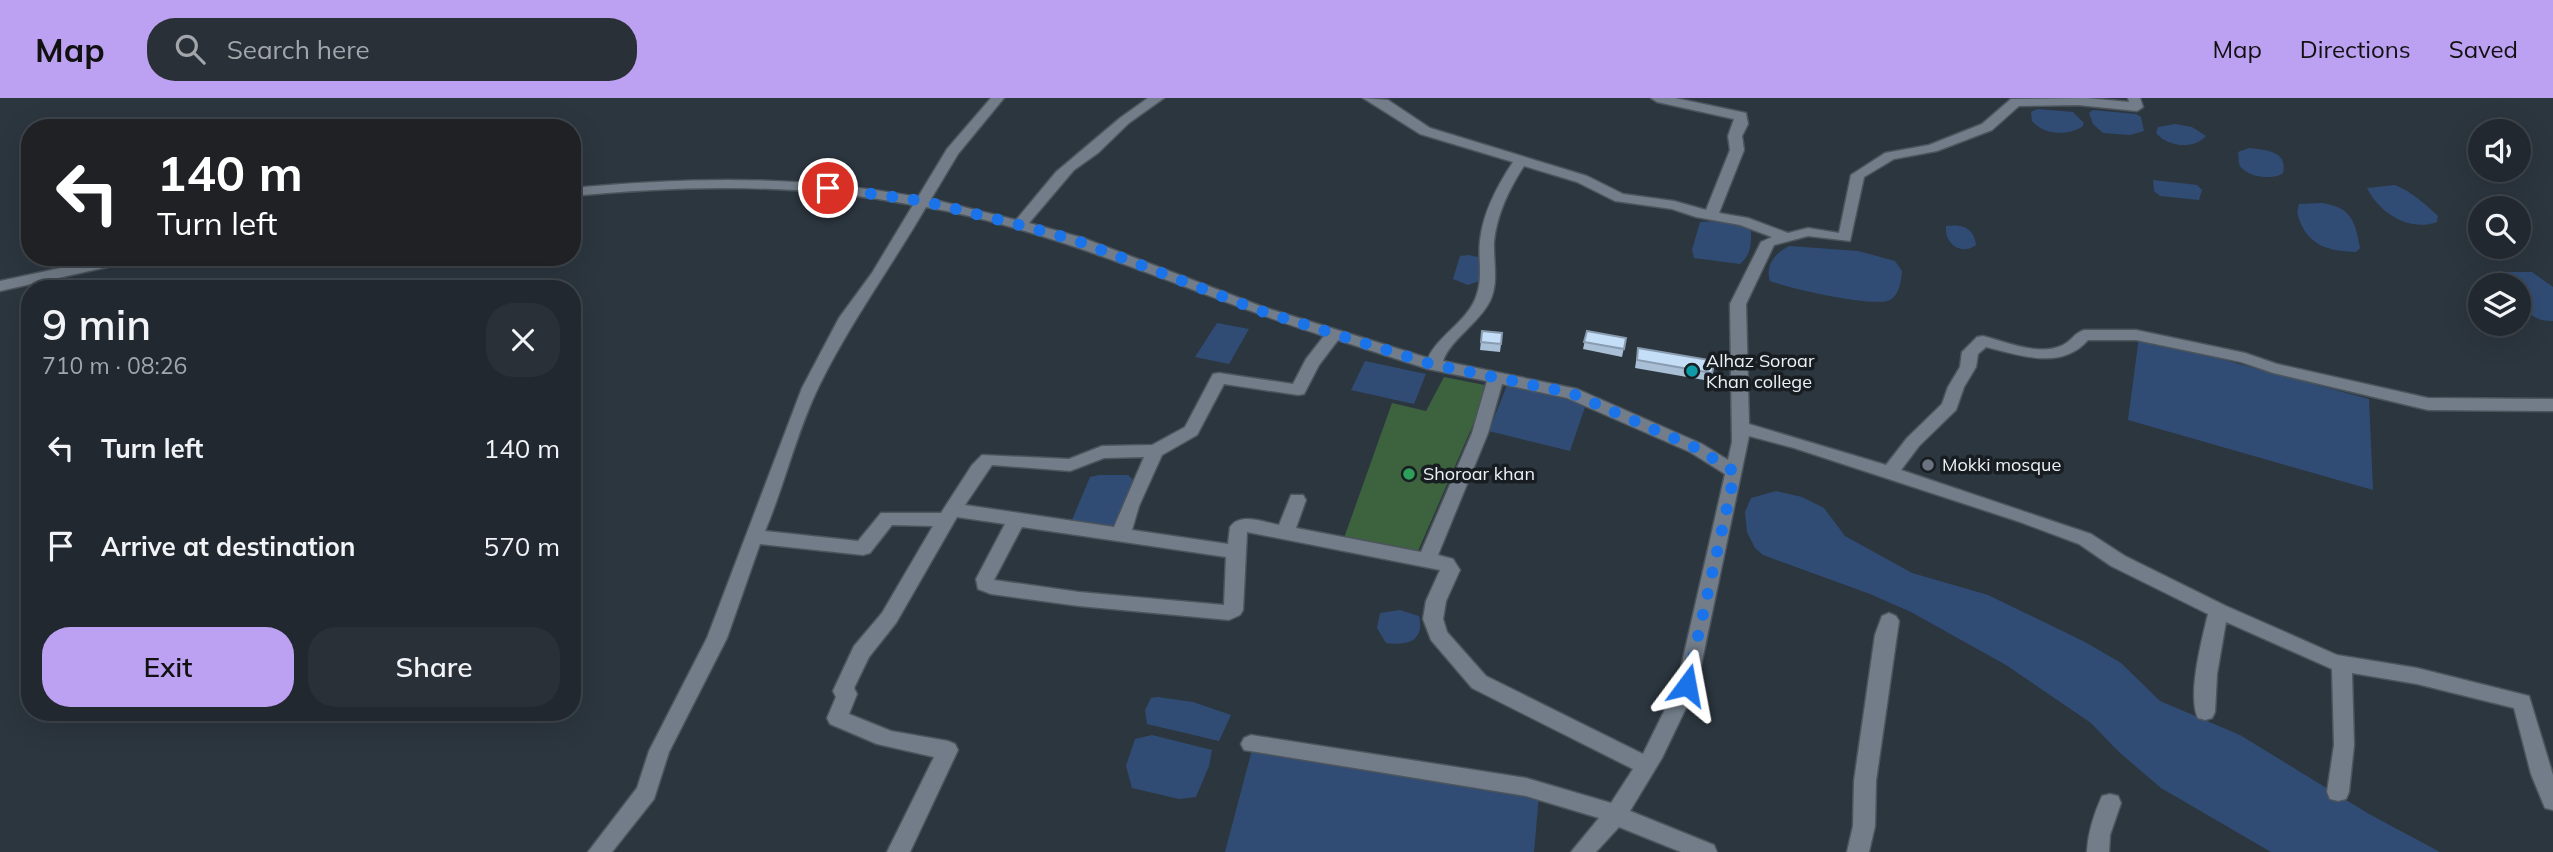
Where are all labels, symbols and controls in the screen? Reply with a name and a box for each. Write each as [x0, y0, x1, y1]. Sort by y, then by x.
search box [147, 18, 637, 81]
text: Map [35, 29, 105, 70]
icon: search [171, 30, 209, 68]
text: Search here [227, 33, 370, 66]
text: Map [2212, 34, 2262, 64]
text: Directions [2300, 34, 2411, 64]
text: Saved [2449, 34, 2518, 64]
map controls [2468, 119, 2531, 336]
button: sound [2468, 119, 2531, 182]
text: 140 m [157, 142, 303, 203]
icon: left [42, 147, 133, 238]
pin [798, 158, 858, 218]
icon: arrive [809, 169, 847, 207]
button: search [2468, 196, 2531, 259]
text: Turn left [157, 203, 277, 243]
button: layers [2468, 273, 2531, 336]
text: 9 min [42, 298, 151, 351]
button: close [486, 303, 560, 377]
place label: Alhaz Soroar Khan college [1706, 349, 1815, 393]
text: 710 m · 08:26 [42, 351, 187, 380]
marker: Alhaz Soroar Khan college [1684, 363, 1700, 379]
icon: left [42, 429, 80, 467]
text: Turn left [101, 432, 203, 465]
text: 140 m [484, 432, 560, 465]
place label: Mokki mosque [1942, 453, 2061, 476]
marker: Mokki mosque [1920, 457, 1936, 473]
place label: Shoroar khan [1423, 462, 1535, 485]
marker: Shoroar khan [1401, 466, 1417, 482]
icon: arrive [42, 527, 80, 565]
text: Arrive at destination [101, 530, 356, 563]
text: 570 m [484, 530, 560, 563]
button: Exit [42, 627, 294, 707]
button: Share [308, 627, 560, 707]
position arrow [1650, 648, 1724, 722]

